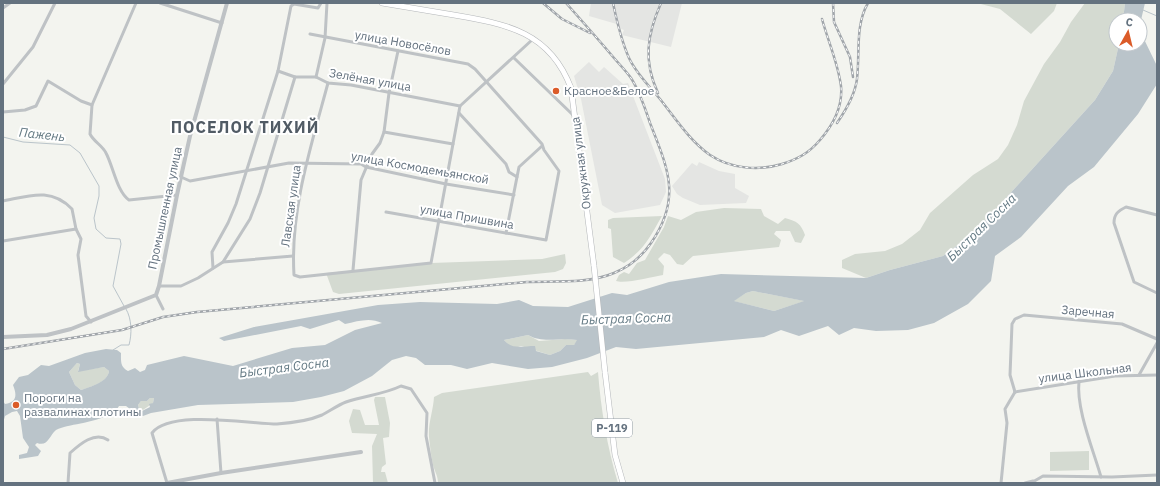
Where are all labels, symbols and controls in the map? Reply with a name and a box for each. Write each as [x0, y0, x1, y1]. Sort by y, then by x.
north arrow [1108, 12, 1148, 52]
text: С [1125, 15, 1134, 30]
street label: улица Новосёлов [354, 27, 452, 58]
street label: Зелёная улица [328, 65, 413, 94]
place label: Красное&Белое [564, 83, 655, 98]
marker: Красное&Белое [551, 86, 561, 96]
street label: Окружная улица [567, 115, 594, 210]
district label: ПОСЕЛОК ТИХИЙ [171, 117, 319, 137]
water label: Пажень [18, 124, 66, 145]
street label: Промышленная улица [144, 145, 185, 271]
street label: улица Космодемьянской [350, 148, 490, 187]
street label: Лавская улица [277, 163, 304, 248]
water label: Быстрая Сосна [943, 190, 1020, 265]
street label: улица Пришвина [419, 201, 516, 232]
street label: Заречная [1061, 302, 1115, 321]
water label: Быстрая Сосна [581, 308, 671, 329]
water label: Быстрая Сосна [238, 354, 330, 381]
street label: улица Школьная [1038, 359, 1132, 386]
place label: Пороги на развалинах плотины [24, 390, 142, 419]
marker: Пороги на развалинах плотины [11, 400, 21, 410]
road number: Р-119 [592, 419, 632, 437]

